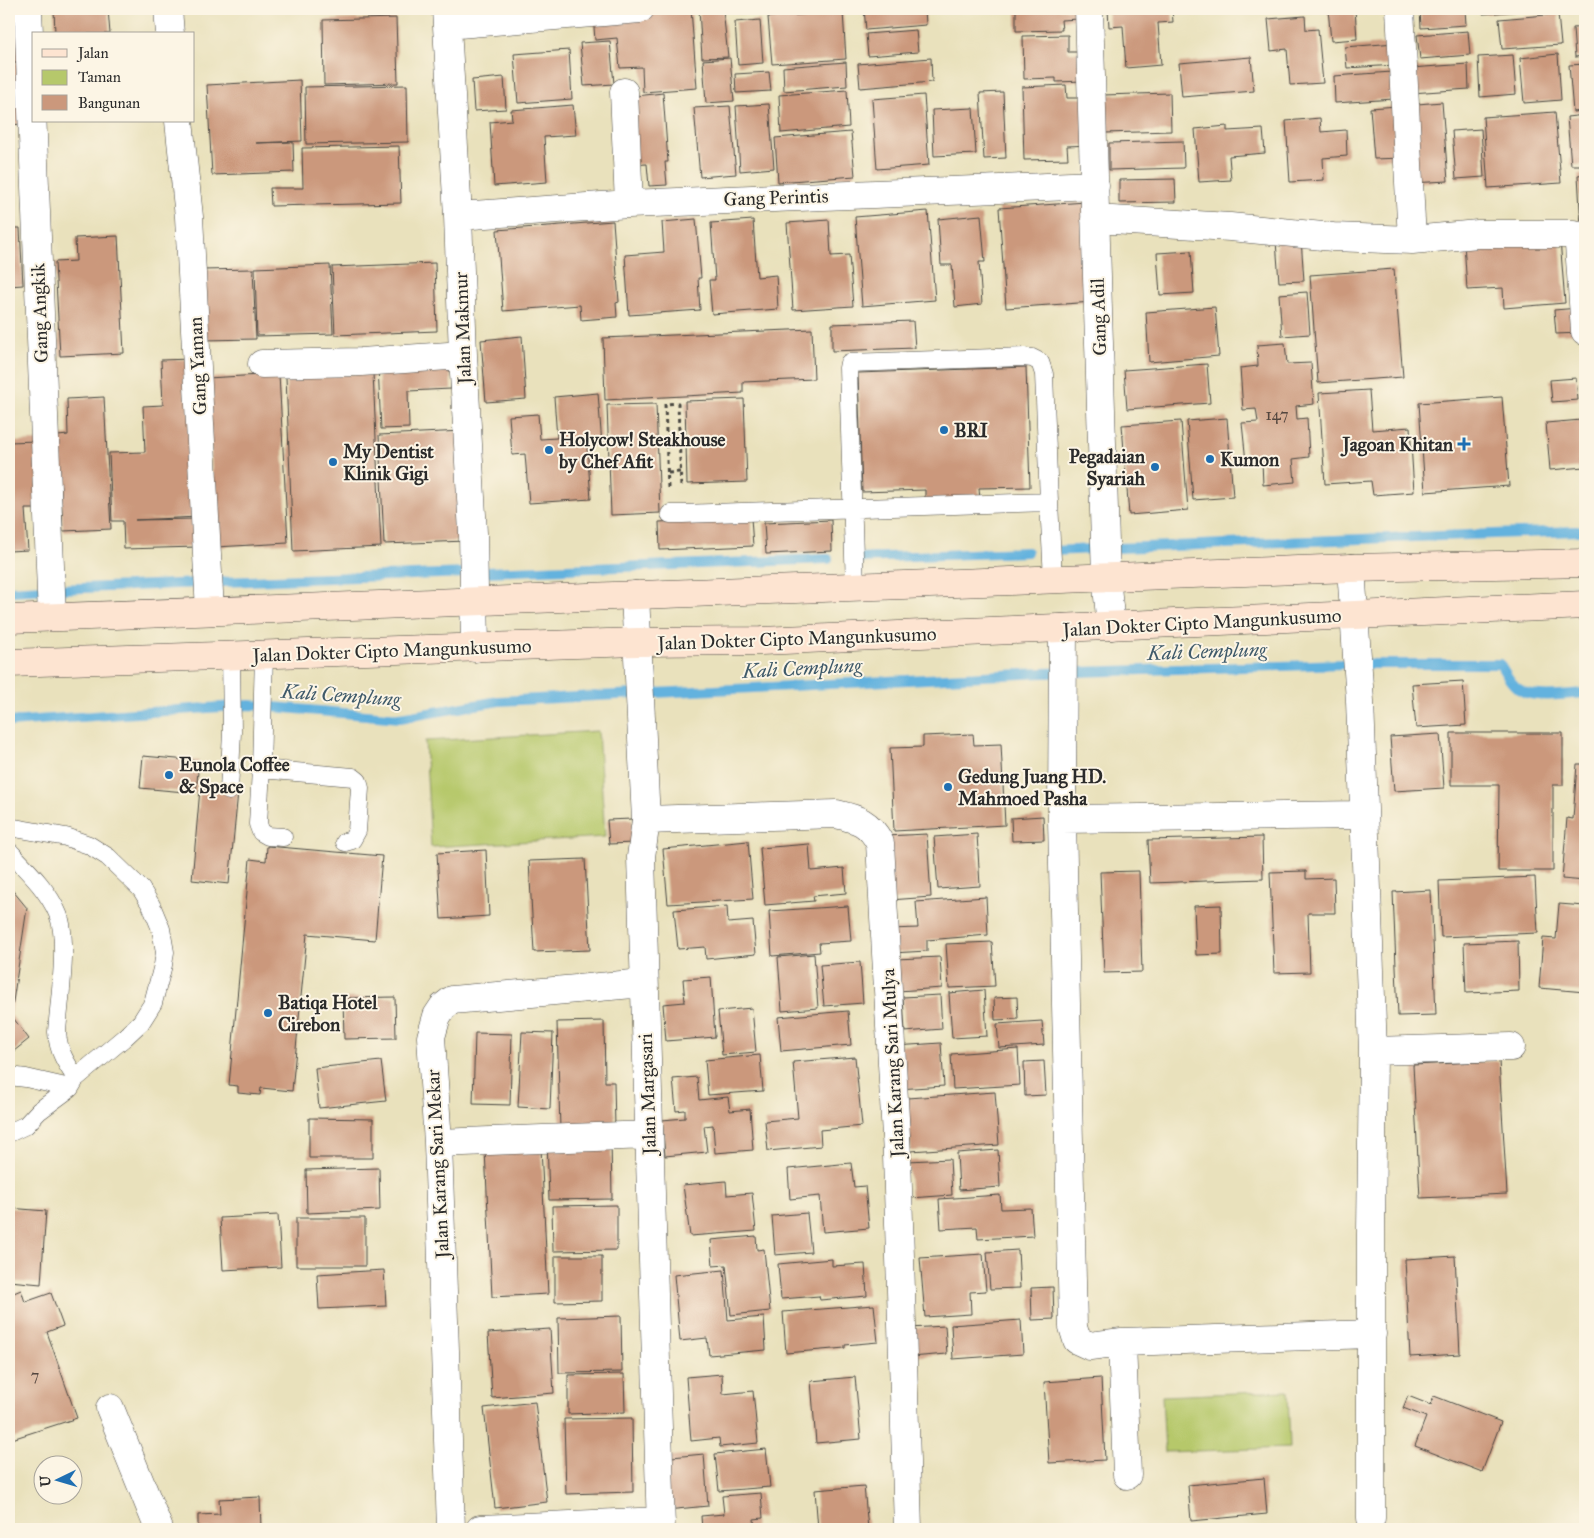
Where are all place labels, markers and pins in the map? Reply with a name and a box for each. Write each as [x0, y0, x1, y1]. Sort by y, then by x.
place label: BRI [954, 419, 988, 442]
marker: BRI [938, 424, 950, 436]
place label: Holycow! Steakhouse by Chef Afit [558, 428, 726, 474]
place label: Jagoan Khitan [1340, 433, 1454, 457]
marker: Jagoan Khitan [1457, 437, 1471, 451]
place label: My Dentist Klinik Gigi [343, 440, 434, 486]
marker: Holycow! Steakhouse by Chef Afit [543, 444, 555, 456]
place label: Pegadaian Syariah [1069, 445, 1146, 491]
place label: Kumon [1220, 448, 1280, 471]
marker: Kumon [1204, 453, 1216, 465]
marker: My Dentist Klinik Gigi [327, 456, 339, 468]
marker: Pegadaian Syariah [1149, 461, 1161, 473]
place label: Eunola Coffee & Space [179, 753, 290, 799]
place label: Gedung Juang HD. Mahmoed Pasha [958, 765, 1106, 810]
marker: Eunola Coffee & Space [163, 769, 175, 781]
marker: Gedung Juang HD. Mahmoed Pasha [942, 781, 954, 793]
place label: Batiqa Hotel Cirebon [278, 991, 378, 1036]
marker: Batiqa Hotel Cirebon [262, 1007, 274, 1019]

